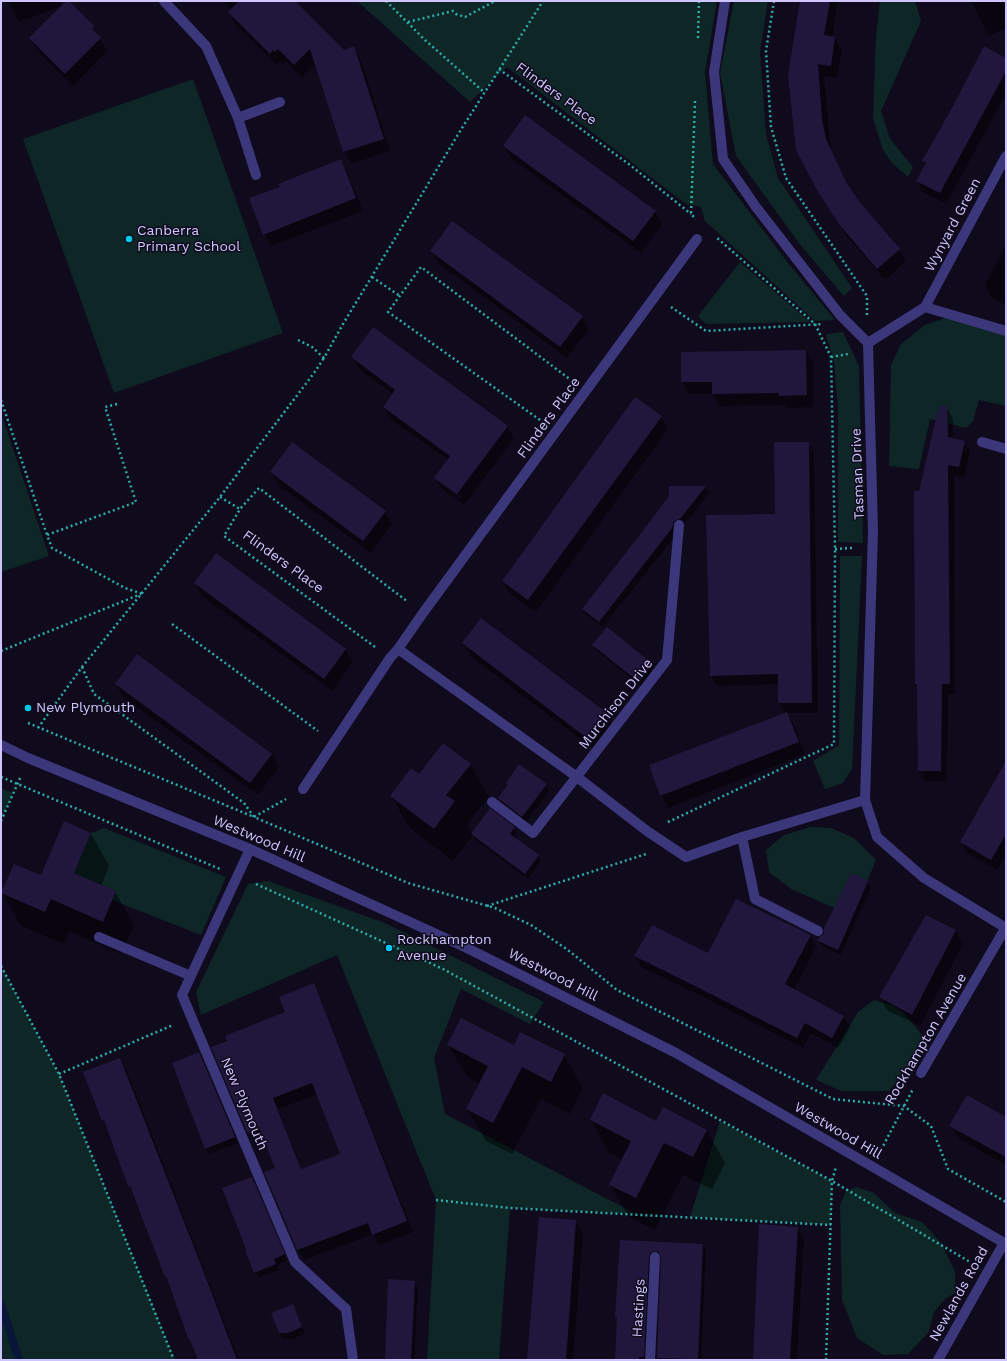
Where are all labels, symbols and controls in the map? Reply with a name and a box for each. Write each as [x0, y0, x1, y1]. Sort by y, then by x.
street label: Flinders Place [512, 59, 600, 129]
street label: Wynyard Green [921, 175, 985, 275]
place label: Canberra Primary School [137, 223, 241, 256]
marker: Canberra Primary School [124, 234, 134, 244]
street label: Flinders Place [514, 374, 584, 462]
street label: Tasman Drive [848, 428, 868, 520]
street label: Flinders Place [239, 527, 327, 597]
street label: Murchison Drive [575, 655, 657, 753]
place label: New Plymouth [36, 700, 135, 716]
marker: New Plymouth [23, 703, 33, 713]
street label: Westwood Hill [210, 812, 308, 866]
place label: Rockhampton Avenue [397, 932, 492, 964]
marker: Rockhampton Avenue [384, 943, 394, 953]
street label: Westwood Hill [505, 945, 601, 1005]
street label: Rockhampton Avenue [881, 970, 971, 1108]
street label: New Plymouth [217, 1055, 271, 1153]
street label: Westwood Hill [791, 1099, 885, 1163]
street label: Newlands Road [926, 1244, 992, 1344]
street label: Hastings [629, 1278, 649, 1338]

